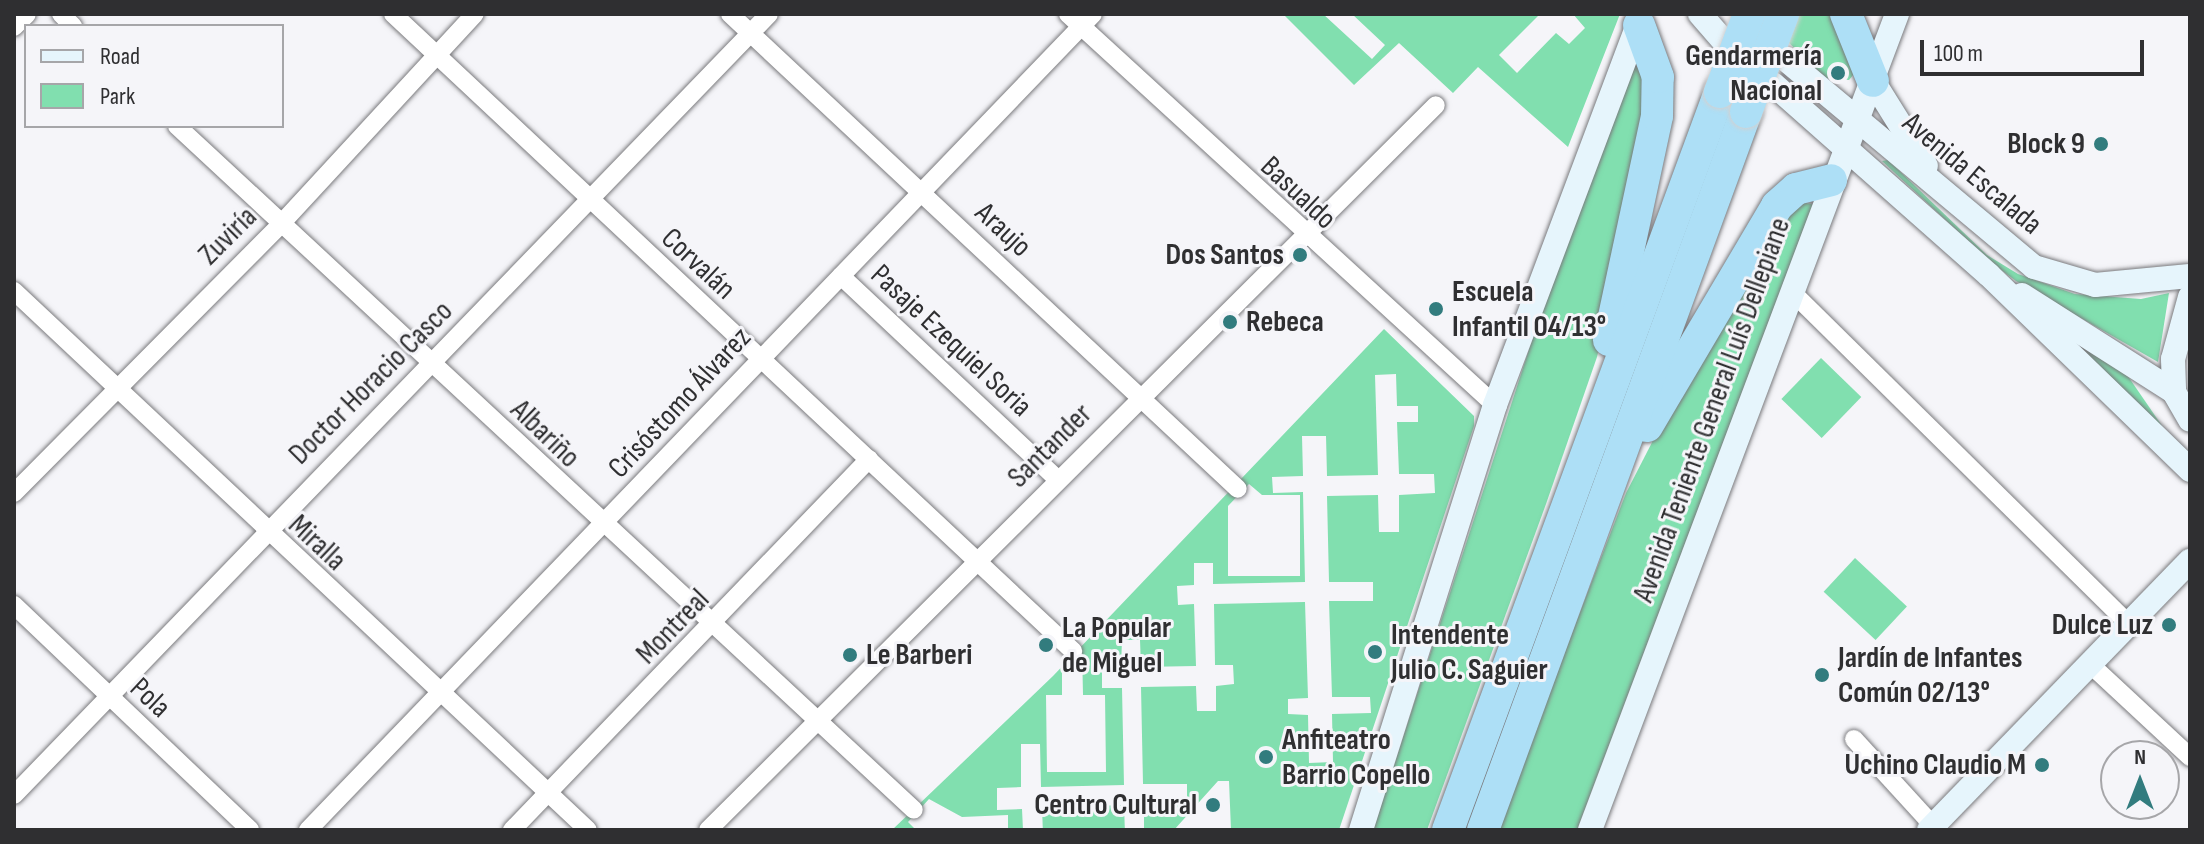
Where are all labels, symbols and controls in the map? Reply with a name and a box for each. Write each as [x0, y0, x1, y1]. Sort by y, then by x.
legend [24, 24, 284, 128]
scale bar [1924, 24, 2148, 74]
place label: Gendarmería Nacional [1685, 38, 1822, 108]
text: 100 m [1934, 39, 1983, 68]
text: Road [100, 42, 140, 71]
marker: Gendarmería Nacional [1829, 64, 1847, 82]
text: Park [100, 82, 135, 111]
street label: Avenida Escalada [1895, 105, 2049, 243]
place label: Block 9 [2007, 126, 2085, 162]
marker: Block 9 [2092, 135, 2110, 153]
street label: Basualdo [1253, 149, 1343, 237]
street label: Araujo [968, 195, 1038, 265]
street label: Zuviría [191, 199, 265, 273]
street label: Avenida Teniente General Luís Dellepiane [1626, 213, 1798, 607]
street label: Corvalán [653, 221, 743, 307]
place label: Dos Santos [1166, 237, 1284, 273]
marker: Dos Santos [1291, 246, 1309, 264]
street label: Pasaje Ezequiel Soria [863, 257, 1039, 425]
place label: Escuela Infantil 04/13° [1452, 274, 1606, 344]
street label: Doctor Horacio Casco [282, 294, 460, 472]
marker: Escuela Infantil 04/13° [1427, 300, 1445, 318]
place label: Rebeca [1246, 304, 1324, 340]
marker: Rebeca [1221, 313, 1239, 331]
street label: Crisóstomo Álvarez [601, 320, 759, 486]
street label: Albariño [503, 392, 587, 476]
street label: Santander [1000, 396, 1100, 496]
street label: Miralla [281, 507, 353, 579]
street label: Montreal [629, 582, 717, 672]
place label: Dulce Luz [2052, 607, 2153, 643]
place label: La Popular de Miguel [1062, 610, 1171, 680]
marker: Dulce Luz [2160, 616, 2178, 634]
place label: Intendente Julio C. Saguier [1391, 617, 1548, 688]
marker: La Popular de Miguel [1037, 636, 1055, 654]
place label: Le Barberi [866, 637, 972, 673]
place label: Jardín de Infantes Común 02/13° [1838, 640, 2023, 710]
marker: Intendente Julio C. Saguier [1366, 643, 1384, 661]
marker: Le Barberi [841, 646, 859, 664]
marker: Jardín de Infantes Común 02/13° [1813, 666, 1831, 684]
street label: Pola [122, 670, 178, 726]
place label: Anfiteatro Barrio Copello [1282, 722, 1430, 792]
north arrow [2100, 740, 2180, 820]
text: N [2134, 744, 2146, 771]
place label: Uchino Claudio M [1844, 747, 2026, 783]
marker: Anfiteatro Barrio Copello [1257, 748, 1275, 766]
marker: Uchino Claudio M [2033, 756, 2051, 774]
place label: Centro Cultural [1034, 787, 1197, 823]
marker: Centro Cultural [1204, 796, 1222, 814]

